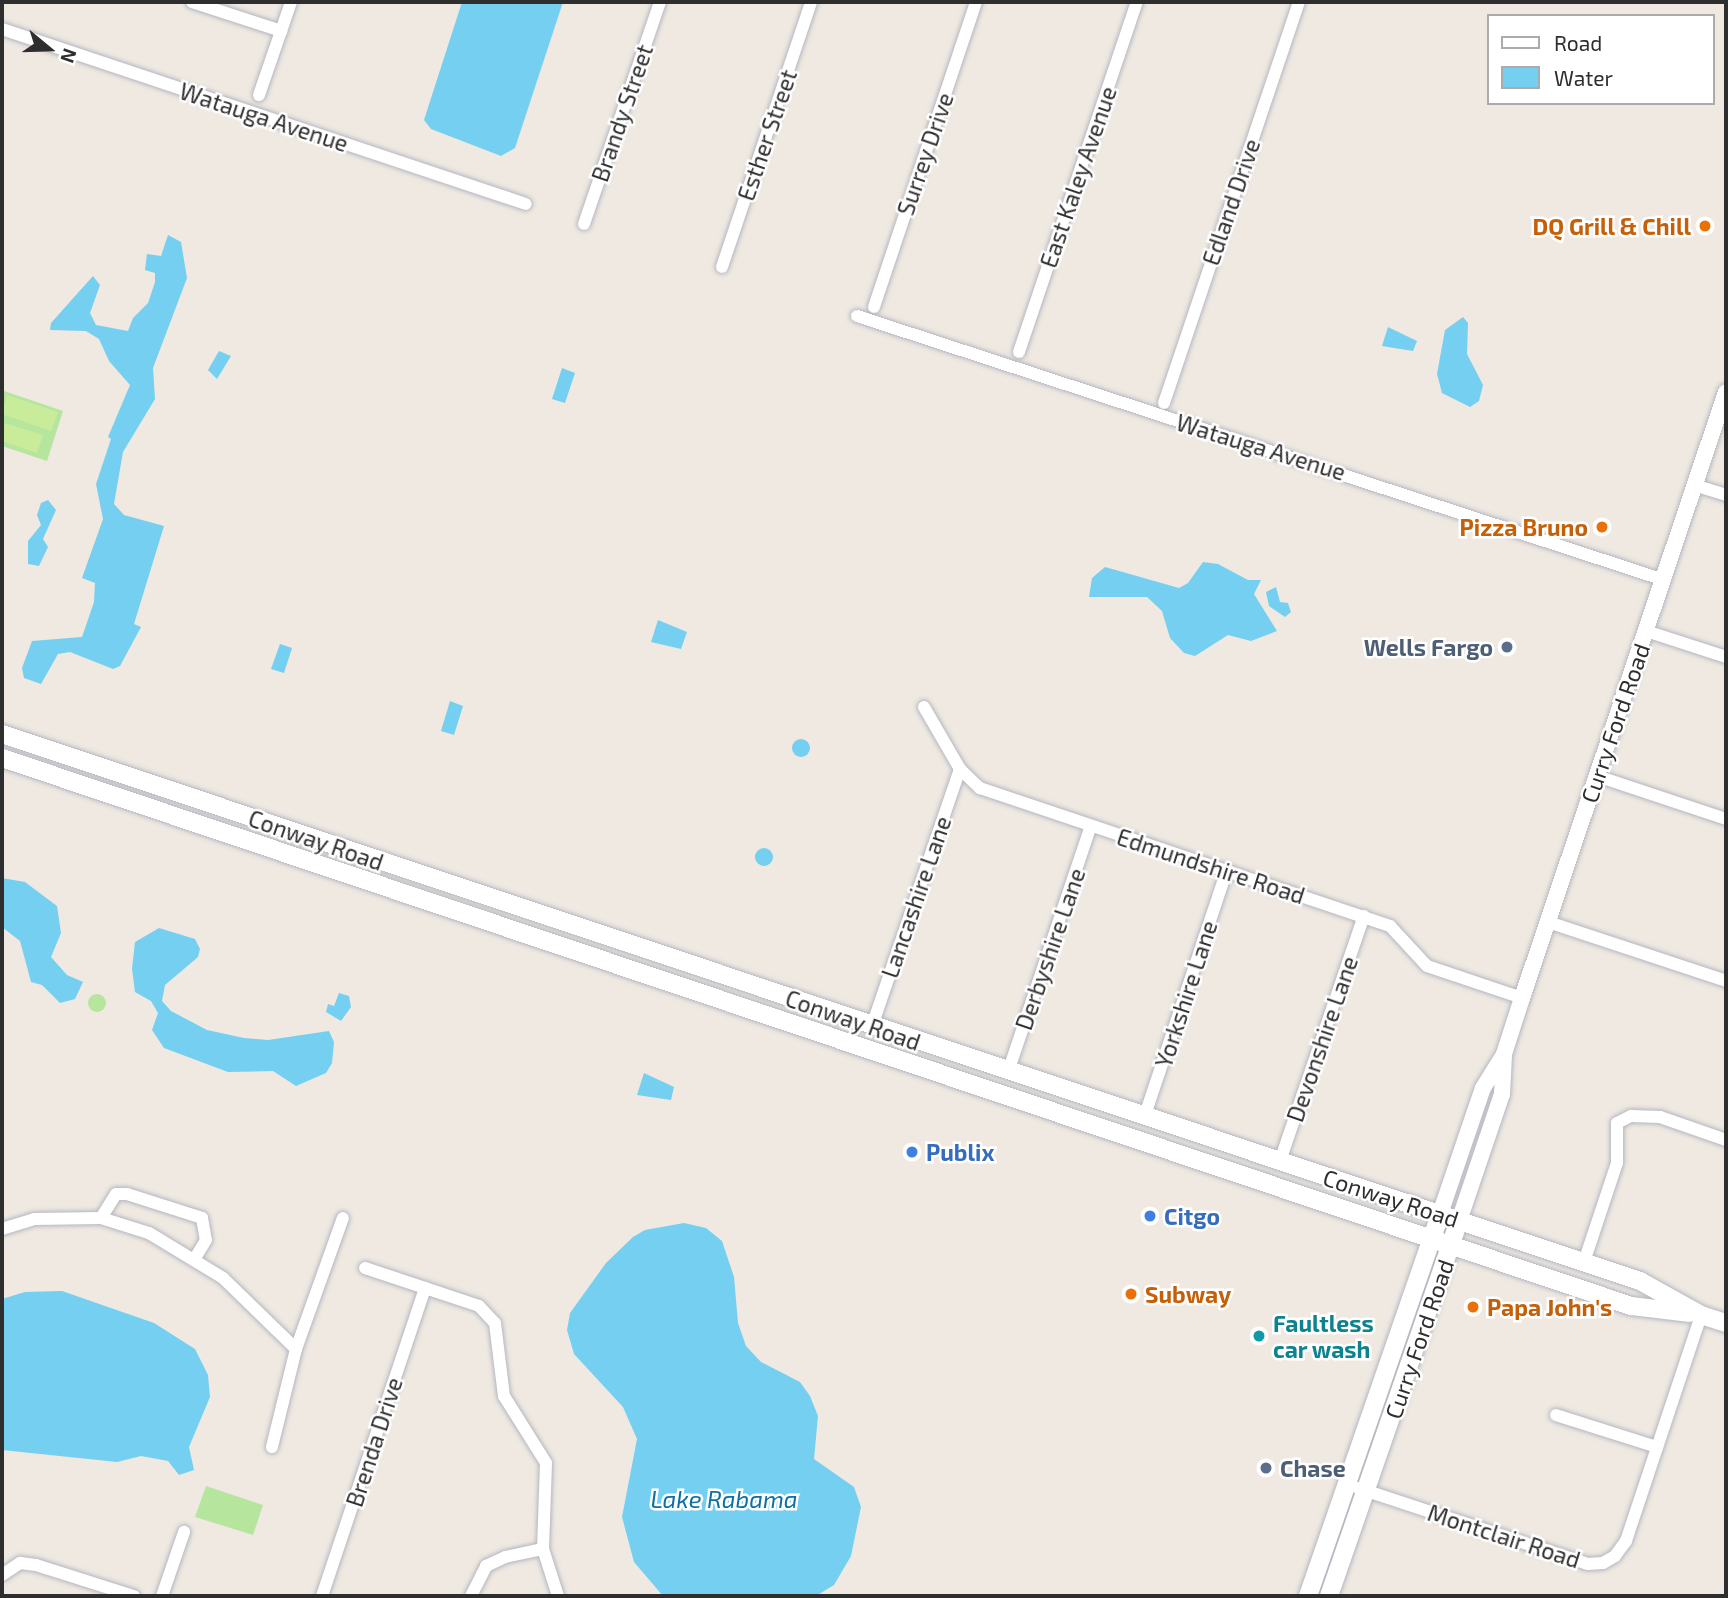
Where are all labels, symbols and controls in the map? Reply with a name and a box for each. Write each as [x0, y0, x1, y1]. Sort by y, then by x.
north arrow [14, 14, 84, 84]
legend [1486, 14, 1714, 105]
text: Road [1554, 30, 1602, 55]
street label: Brandy Street [586, 40, 658, 186]
text: N [56, 46, 82, 66]
text: Water [1554, 65, 1613, 90]
street label: Esther Street [732, 66, 802, 204]
street label: Watauga Avenue [176, 77, 352, 157]
street label: East Kaley Avenue [1034, 82, 1122, 272]
street label: Surrey Drive [891, 89, 959, 219]
street label: Edland Drive [1196, 135, 1266, 269]
place label: DQ Grill & Chill [1532, 212, 1691, 240]
marker: DQ Grill & Chill [1697, 218, 1713, 234]
street label: Watauga Avenue [1173, 408, 1349, 486]
place label: Pizza Bruno [1460, 513, 1588, 541]
marker: Pizza Bruno [1594, 519, 1610, 535]
place label: Wells Fargo [1364, 633, 1493, 661]
marker: Wells Fargo [1499, 639, 1515, 655]
street label: Curry Ford Road [1575, 639, 1655, 807]
street label: Conway Road [245, 804, 387, 876]
street label: Lancashire Lane [875, 813, 957, 981]
street label: Edmundshire Road [1114, 823, 1308, 909]
street label: Derbyshire Lane [1009, 864, 1091, 1034]
street label: Yorkshire Lane [1149, 917, 1223, 1071]
street label: Devonshire Lane [1281, 953, 1363, 1125]
street label: Conway Road [782, 984, 924, 1056]
place label: Publix [926, 1138, 994, 1166]
marker: Publix [904, 1144, 920, 1160]
street label: Conway Road [1320, 1163, 1462, 1233]
place label: Citgo [1164, 1202, 1220, 1230]
marker: Citgo [1142, 1208, 1158, 1224]
street label: Curry Ford Road [1379, 1255, 1459, 1423]
place label: Subway [1145, 1280, 1231, 1308]
marker: Subway [1123, 1286, 1139, 1302]
place label: Papa John's [1487, 1293, 1613, 1321]
marker: Papa John's [1465, 1299, 1481, 1315]
place label: Faultless car wash [1273, 1309, 1374, 1363]
marker: Faultless car wash [1251, 1328, 1267, 1344]
street label: Brenda Drive [340, 1374, 408, 1510]
place label: Chase [1280, 1454, 1346, 1482]
marker: Chase [1258, 1460, 1274, 1476]
water label: Lake Rabama [650, 1485, 798, 1513]
street label: Montclair Road [1424, 1498, 1584, 1574]

